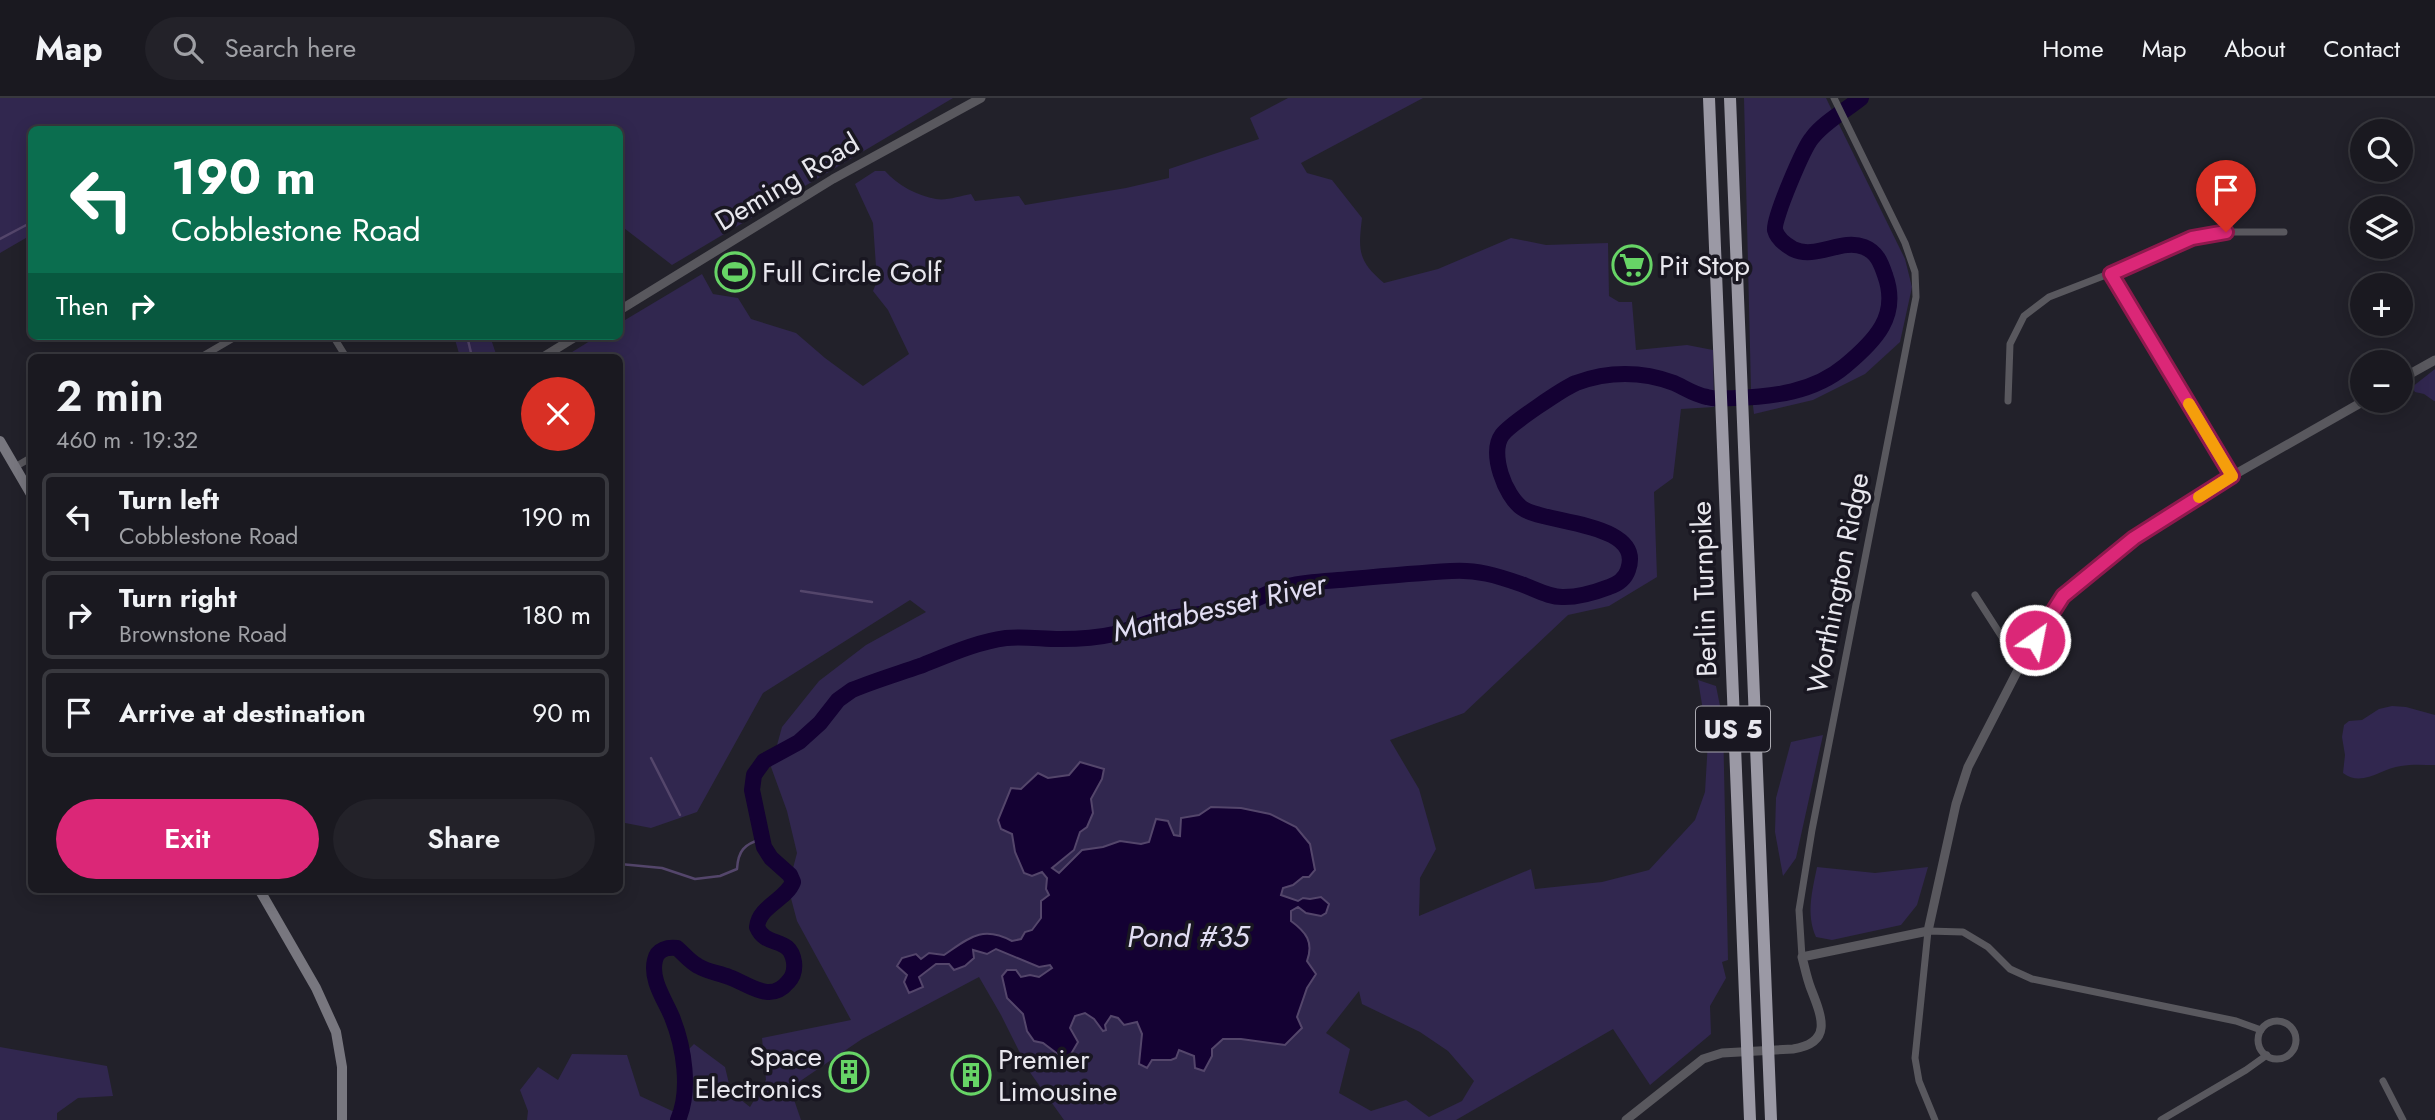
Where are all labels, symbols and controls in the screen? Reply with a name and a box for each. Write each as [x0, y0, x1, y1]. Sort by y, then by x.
search box [145, 17, 635, 80]
text: Map [35, 25, 103, 72]
icon: search [169, 29, 207, 67]
text: Search here [225, 29, 356, 67]
text: Home [2042, 31, 2104, 66]
text: Map [2142, 31, 2186, 66]
text: About [2224, 31, 2285, 66]
text: Contact [2323, 31, 2400, 66]
map controls [2350, 119, 2413, 413]
button: search [2350, 119, 2413, 182]
street label: Deming Road [707, 123, 867, 241]
text: 190 m [171, 142, 316, 212]
icon: left [56, 154, 147, 245]
pin [2196, 160, 2256, 232]
icon: arrive [2207, 171, 2245, 209]
button: layers [2350, 196, 2413, 259]
text: Cobblestone Road [171, 207, 421, 253]
supermarket icon: Pit Stop [1611, 244, 1653, 286]
place label: Pit Stop [1659, 245, 1750, 286]
sports icon: Full Circle Golf [714, 251, 756, 293]
place label: Full Circle Golf [762, 252, 942, 293]
button: + [2350, 273, 2413, 336]
text: Then [56, 287, 109, 325]
icon: right [123, 287, 161, 325]
button: − [2350, 350, 2413, 413]
text: 2 min [56, 366, 164, 427]
button: close [521, 377, 595, 451]
text: 460 m · 19:32 [56, 423, 198, 457]
street label: Worthington Ridge [1796, 469, 1880, 697]
text: Turn left [119, 481, 219, 519]
icon: left [60, 498, 98, 536]
text: 190 m [521, 498, 591, 536]
street label: Berlin Turnpike [1680, 500, 1728, 678]
text: Cobblestone Road [119, 519, 298, 553]
water label: Mattabesset River [1108, 561, 1332, 652]
text: Turn right [119, 579, 237, 617]
icon: right [60, 596, 98, 634]
text: 180 m [521, 596, 591, 634]
position arrow [1998, 603, 2072, 677]
text: Brownstone Road [119, 617, 287, 651]
icon: arrive [60, 694, 98, 732]
text: Arrive at destination [119, 694, 366, 732]
text: 90 m [532, 694, 591, 732]
road number: US 5 [1696, 706, 1770, 751]
button: Exit [56, 799, 319, 879]
button: Share [333, 799, 595, 879]
water label: Pond #35 [1127, 915, 1250, 958]
place label: Space Electronics [695, 1036, 822, 1109]
place label: Premier Limousine [998, 1039, 1117, 1112]
building icon: Space Electronics [828, 1051, 870, 1093]
building icon: Premier Limousine [950, 1054, 992, 1096]

